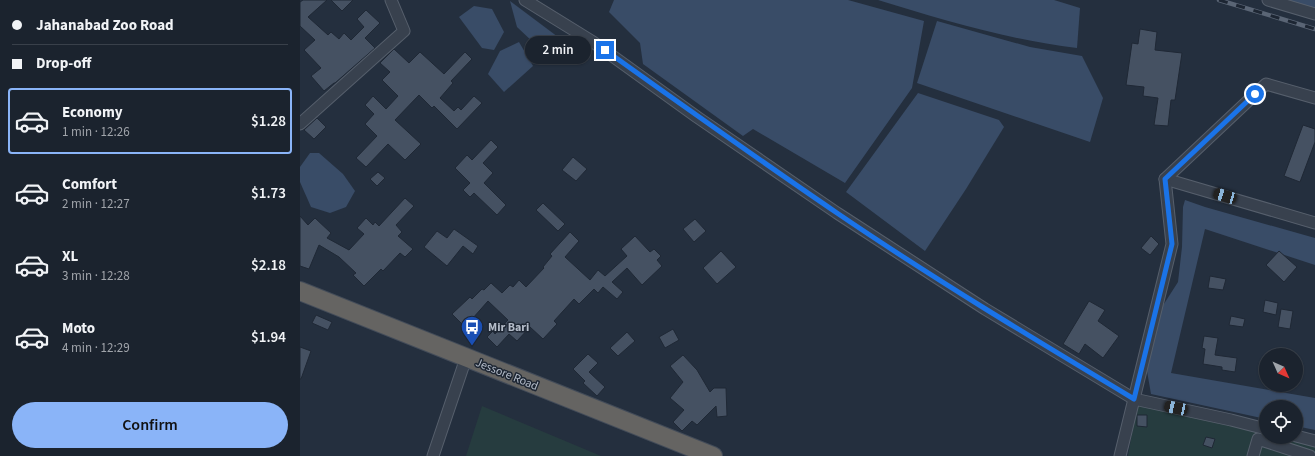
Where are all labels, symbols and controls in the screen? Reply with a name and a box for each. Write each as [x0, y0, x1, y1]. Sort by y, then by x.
text: Jahanabad Zoo Road [36, 15, 174, 36]
callout: 2 min [525, 36, 591, 64]
text: 2 min [543, 41, 573, 59]
route end [596, 41, 614, 59]
text: Drop-off [36, 53, 91, 74]
route start [1246, 85, 1264, 103]
text: Economy [62, 102, 123, 123]
icon: car [14, 103, 50, 139]
text: $1.28 [251, 111, 286, 132]
text: 1 min · 12:26 [62, 123, 130, 141]
text: Comfort [62, 174, 117, 195]
icon: car [14, 175, 50, 211]
text: $1.73 [251, 183, 286, 204]
car [1212, 187, 1238, 205]
text: 2 min · 12:27 [62, 195, 130, 213]
text: XL [62, 246, 78, 267]
icon: car [14, 247, 50, 283]
text: $2.18 [251, 255, 286, 276]
text: 3 min · 12:28 [62, 267, 130, 285]
bus stop icon: Mir Bari [459, 314, 485, 347]
text: Moto [62, 318, 95, 339]
icon: car [14, 319, 50, 355]
place label: Mir Bari [488, 319, 529, 336]
text: $1.94 [251, 327, 286, 348]
text: 4 min · 12:29 [62, 339, 130, 357]
north arrow [1259, 348, 1303, 392]
map controls [1259, 348, 1303, 444]
street label: Jessore Road [473, 354, 541, 395]
car [1163, 400, 1189, 416]
button: locate [1259, 400, 1303, 444]
button: Confirm [12, 402, 288, 448]

